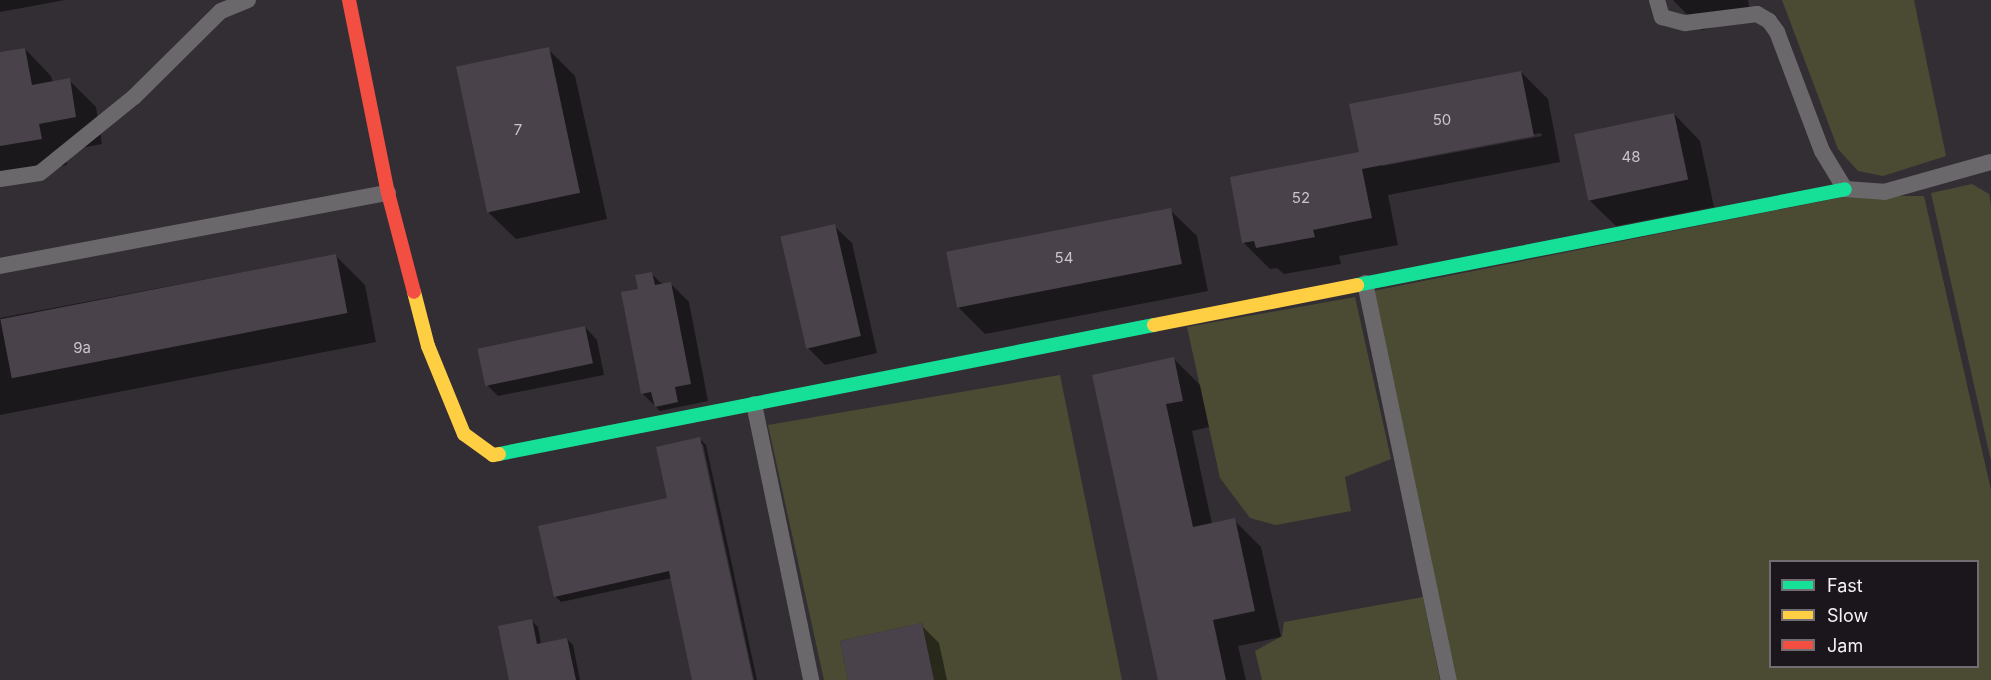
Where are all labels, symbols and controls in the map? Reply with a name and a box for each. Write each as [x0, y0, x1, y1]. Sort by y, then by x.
house number: 50 [1433, 111, 1451, 129]
house number: 7 [514, 121, 522, 139]
house number: 48 [1622, 148, 1640, 166]
house number: 52 [1292, 189, 1310, 207]
house number: 54 [1055, 249, 1073, 267]
house number: 9а [73, 339, 91, 357]
legend [1769, 560, 1979, 668]
text: Fast [1827, 575, 1863, 596]
text: Slow [1827, 605, 1868, 626]
text: Jam [1827, 635, 1863, 656]

